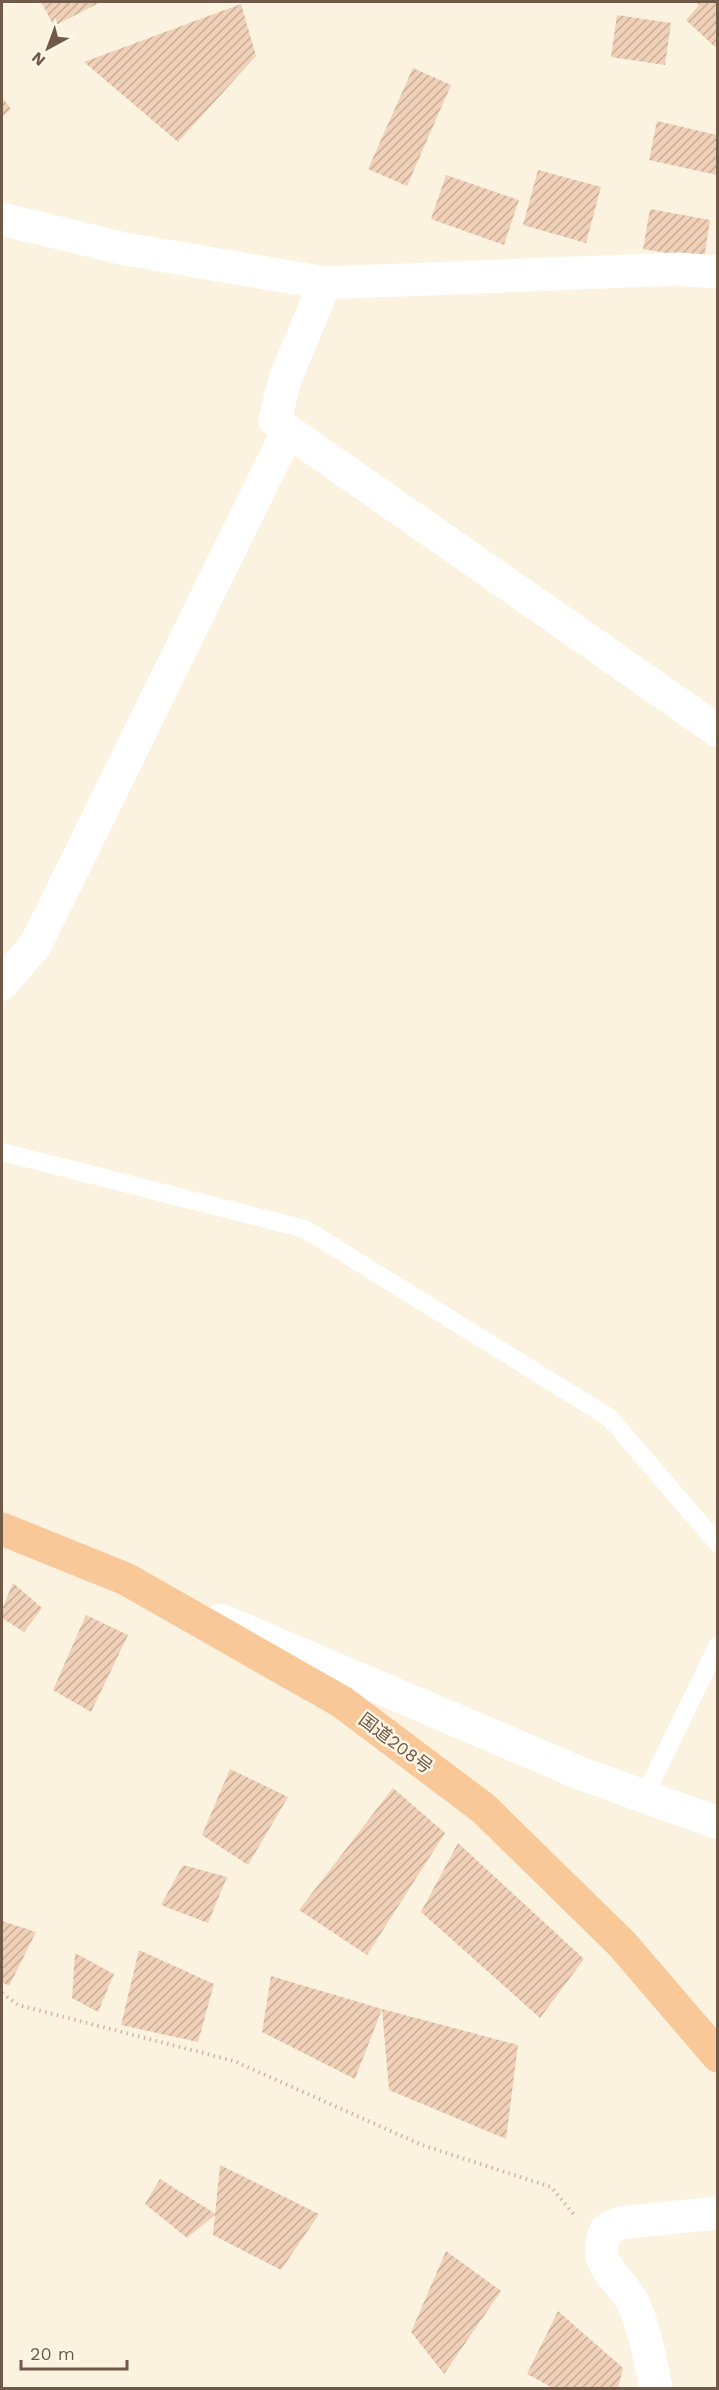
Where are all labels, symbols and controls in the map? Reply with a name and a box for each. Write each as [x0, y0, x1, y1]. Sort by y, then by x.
north arrow [18, 18, 78, 78]
text: N [28, 48, 49, 70]
street label: 国道208号 [355, 1709, 437, 1777]
scale bar [21, 2333, 128, 2371]
text: 20 m [30, 2343, 75, 2364]

